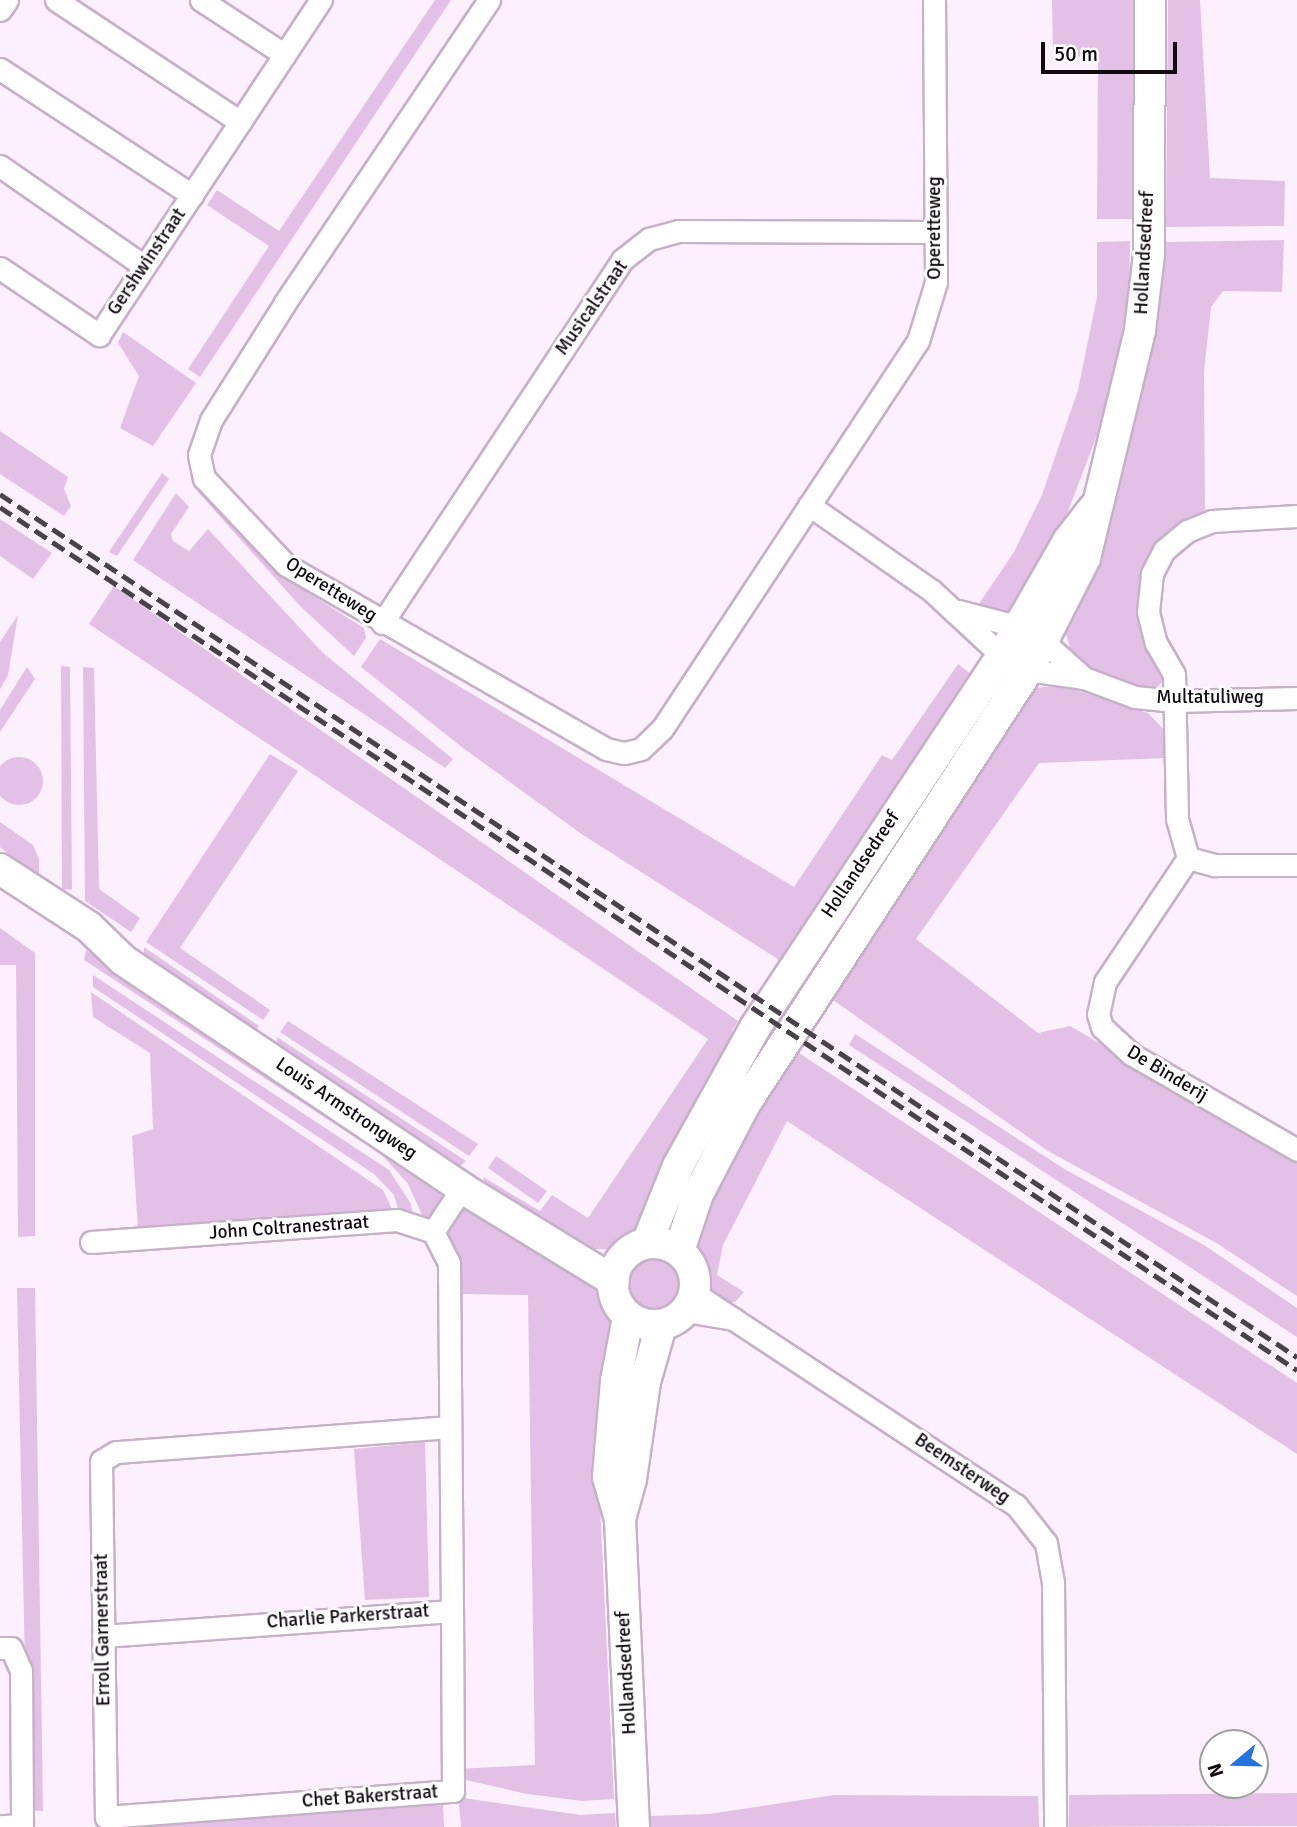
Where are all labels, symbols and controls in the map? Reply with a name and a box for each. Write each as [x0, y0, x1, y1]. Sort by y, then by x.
scale bar [1045, 28, 1182, 72]
text: 50 m [1054, 41, 1098, 67]
street label: Operetteweg [924, 176, 946, 280]
street label: Hollandsedreef [1130, 191, 1160, 315]
street label: Gershwinstraat [103, 204, 191, 320]
street label: Musicalstraat [551, 256, 633, 360]
street label: Operetteweg [281, 553, 381, 627]
street label: Multatuliweg [1156, 687, 1264, 709]
street label: Hollandsedreef [817, 807, 905, 923]
street label: De Binderij [1122, 1041, 1212, 1107]
street label: Louis Armstrongweg [271, 1053, 421, 1165]
street label: John Coltranestraat [208, 1211, 370, 1245]
street label: Beemsterweg [910, 1429, 1014, 1509]
street label: Erroll Garnerstraat [90, 1554, 116, 1706]
street label: Charlie Parkerstraat [266, 1600, 430, 1634]
street label: Hollandsedreef [612, 1611, 642, 1735]
north arrow [1199, 1729, 1269, 1799]
text: N [1203, 1760, 1230, 1780]
street label: Chet Bakerstraat [301, 1781, 439, 1813]

